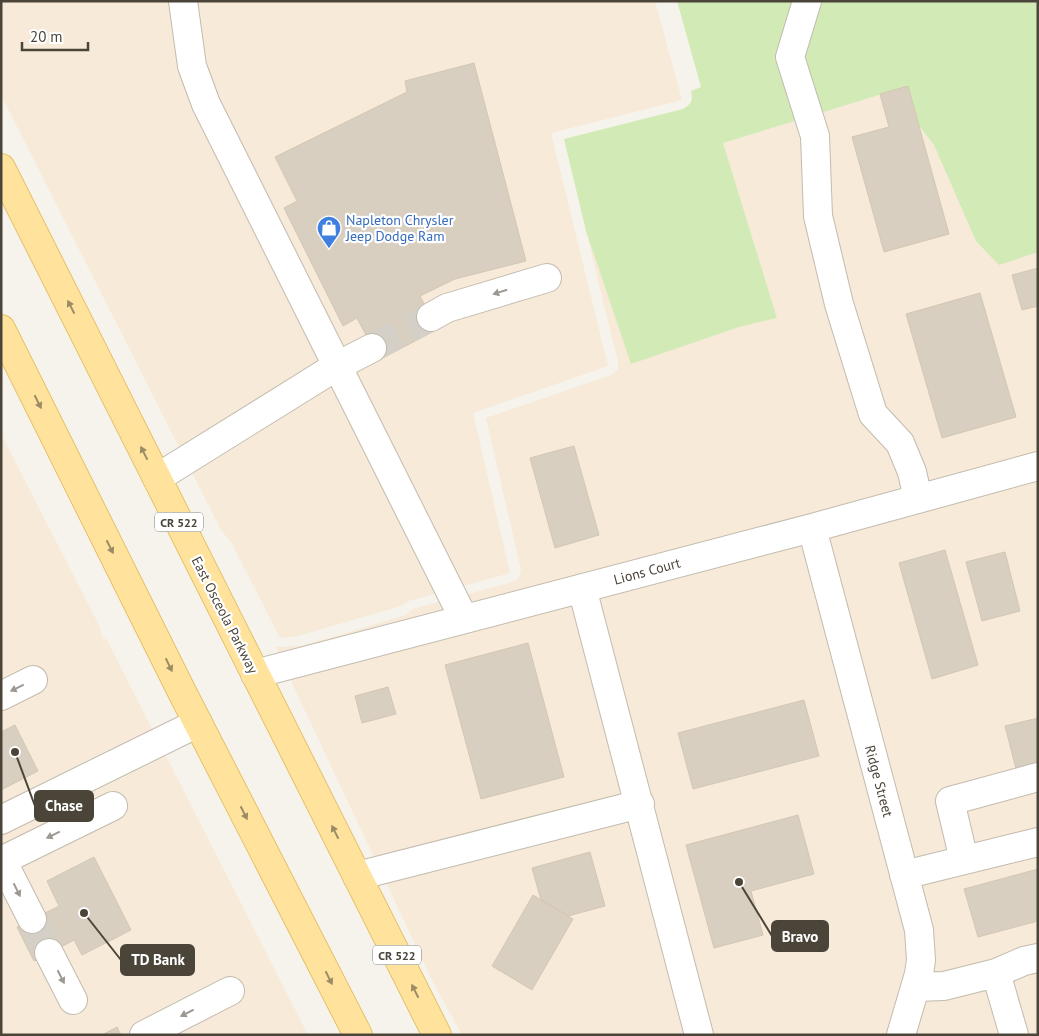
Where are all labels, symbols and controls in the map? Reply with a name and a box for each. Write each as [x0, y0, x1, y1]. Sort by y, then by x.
scale bar [22, 20, 89, 52]
text: 20 m [30, 27, 63, 46]
place label: Napleton Chrysler Jeep Dodge Ram [345, 211, 454, 245]
shop icon: Napleton Chrysler Jeep Dodge Ram [316, 215, 342, 249]
one-way arrow [492, 289, 507, 297]
one-way arrow [67, 300, 75, 315]
one-way arrow [34, 395, 42, 409]
one-way arrow [140, 445, 148, 460]
road number: CR 522 [155, 512, 203, 532]
one-way arrow [106, 540, 114, 554]
street label: East Osceola Parkway [188, 553, 263, 677]
street label: Lions Court [612, 553, 683, 589]
one-way arrow [165, 658, 173, 672]
one-way arrow [10, 684, 24, 692]
street label: Ridge Street [861, 743, 897, 819]
callout: Chase [35, 791, 93, 821]
text: Chase [45, 796, 83, 815]
one-way arrow [240, 806, 248, 820]
one-way arrow [331, 825, 339, 839]
one-way arrow [46, 831, 60, 839]
one-way arrow [13, 883, 21, 897]
callout: Bravo [772, 921, 828, 951]
text: Bravo [782, 927, 818, 946]
callout: TD Bank [121, 945, 194, 975]
road number: CR 522 [373, 946, 421, 964]
text: TD Bank [131, 950, 185, 969]
one-way arrow [57, 970, 65, 984]
one-way arrow [325, 970, 333, 985]
one-way arrow [411, 984, 419, 998]
one-way arrow [180, 1009, 194, 1017]

